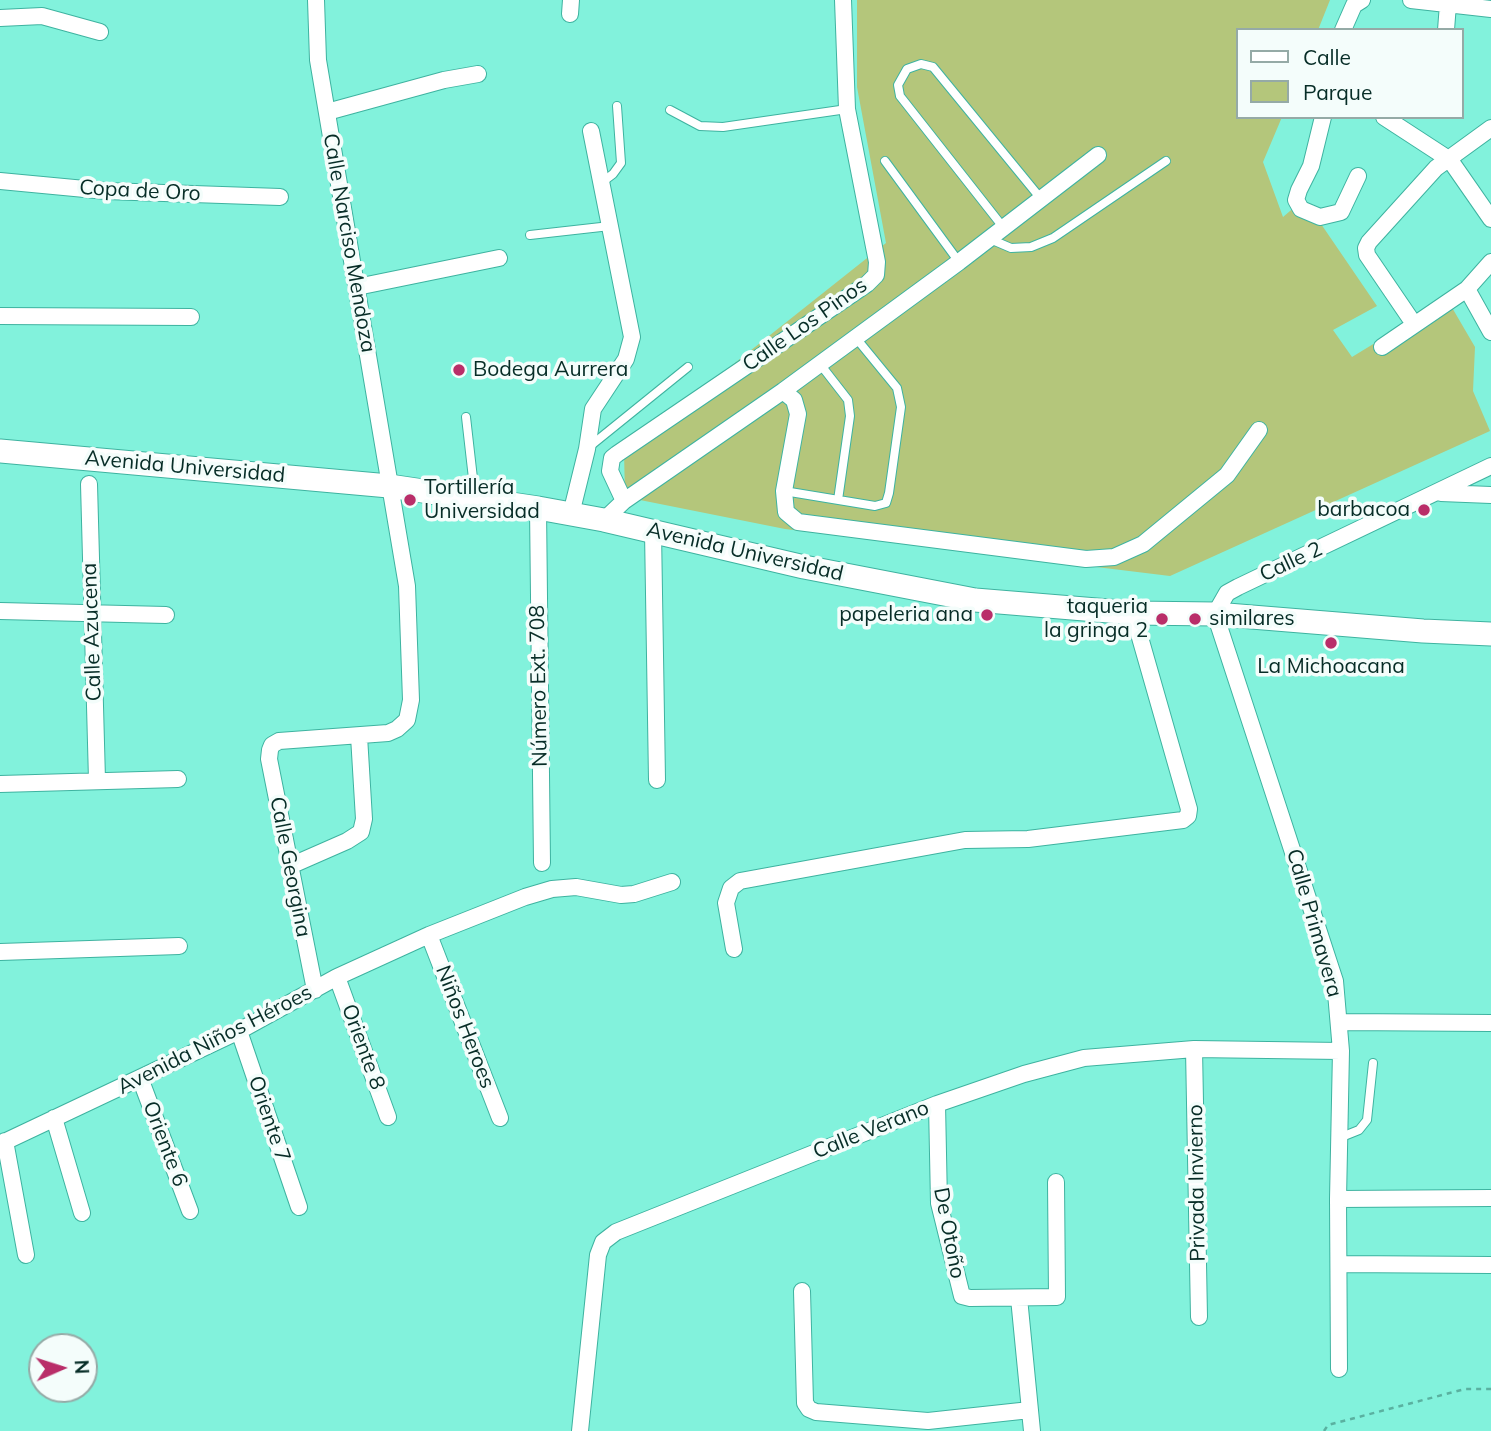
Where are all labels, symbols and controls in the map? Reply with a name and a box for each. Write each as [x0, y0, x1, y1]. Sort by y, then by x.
legend [1236, 28, 1463, 119]
text: Calle [1303, 44, 1351, 70]
text: Parque [1303, 79, 1372, 105]
street label: Calle Narciso Mendoza [317, 131, 381, 355]
street label: Copa de Oro [79, 175, 201, 207]
street label: Calle Los Pinos [738, 273, 872, 377]
place label: Bodega Aurrera [473, 357, 628, 383]
marker: Bodega Aurrera [451, 362, 467, 378]
street label: Avenida Universidad [84, 446, 286, 488]
place label: Tortillería Universidad [424, 475, 540, 525]
marker: Tortillería Universidad [402, 492, 418, 508]
place label: barbacoa [1317, 497, 1410, 523]
marker: barbacoa [1416, 502, 1432, 518]
street label: Avenida Universidad [644, 517, 846, 587]
street label: Calle 2 [1256, 537, 1326, 587]
street label: Calle Azucena [77, 562, 107, 702]
place label: taqueria la gringa 2 [1044, 594, 1148, 644]
place label: papeleria ana [839, 602, 973, 628]
street label: Número Ext. 708 [525, 605, 553, 767]
place label: similares [1209, 606, 1295, 632]
marker: papeleria ana [979, 607, 995, 623]
marker: taqueria la gringa 2 [1154, 611, 1170, 627]
marker: similares [1187, 611, 1203, 627]
marker: La Michoacana [1323, 635, 1339, 651]
place label: La Michoacana [1257, 654, 1405, 680]
street label: Calle Georgina [264, 795, 316, 939]
street label: Calle Primavera [1281, 846, 1347, 1000]
street label: Niños Heroes [430, 962, 500, 1092]
street label: Avenida Niños Héroes [113, 980, 317, 1100]
street label: Oriente 8 [336, 1001, 390, 1093]
street label: Oriente 7 [243, 1073, 295, 1165]
street label: Calle Verano [809, 1095, 933, 1165]
street label: Oriente 6 [137, 1098, 193, 1190]
street label: Privada Invierno [1183, 1104, 1211, 1262]
street label: De Otoño [928, 1185, 970, 1281]
north arrow [28, 1333, 98, 1403]
text: N [70, 1359, 94, 1375]

